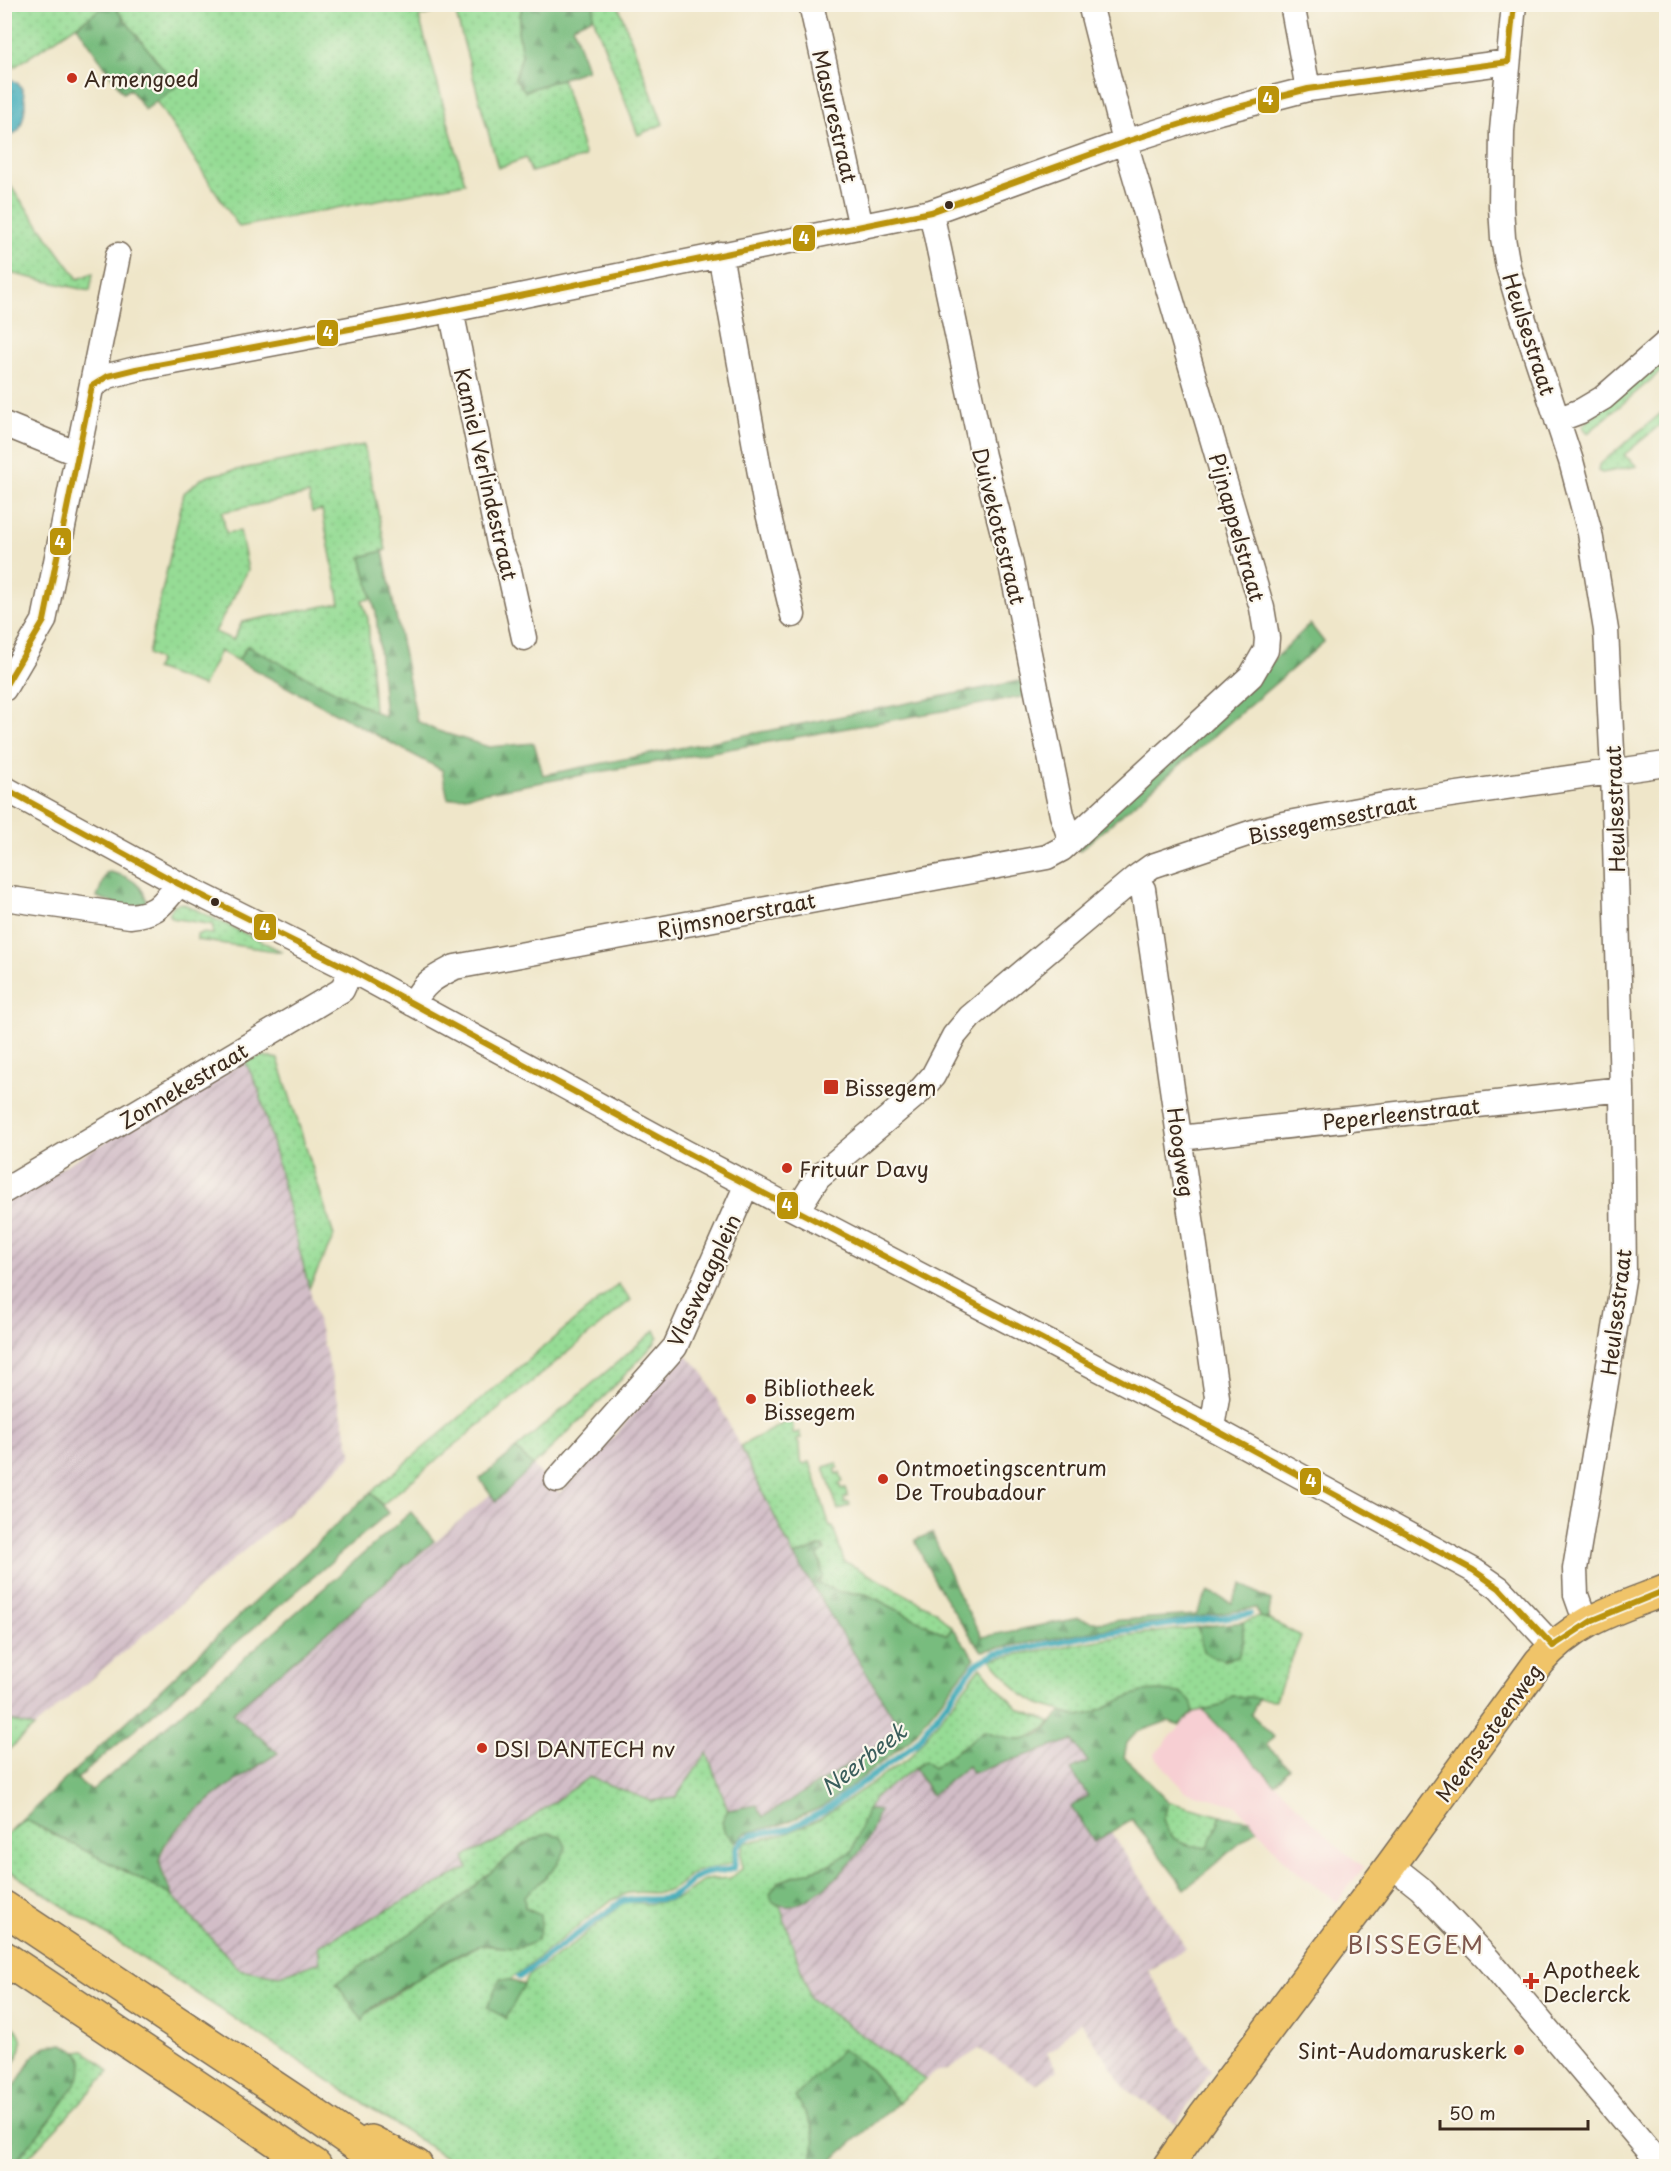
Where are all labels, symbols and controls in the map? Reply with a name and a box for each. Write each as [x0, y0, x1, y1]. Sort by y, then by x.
street label: Masurestraat [805, 46, 867, 186]
place label: Armengoed [84, 62, 199, 94]
marker: Armengoed [65, 71, 79, 85]
line badge: 4 [1257, 85, 1280, 114]
text: 4 [1263, 86, 1274, 110]
unlabelled marker [943, 199, 955, 211]
line badge: 4 [792, 224, 816, 252]
text: 4 [799, 225, 810, 249]
street label: Heulsestraat [1495, 269, 1565, 399]
line badge: 4 [316, 319, 339, 347]
text: 4 [323, 320, 334, 344]
street label: Kamiel Verlindestraat [447, 365, 527, 583]
street label: Duivekotestraat [965, 444, 1035, 608]
street label: Pijnappelstraat [1201, 449, 1275, 605]
line badge: 4 [49, 527, 72, 556]
text: 4 [55, 529, 66, 553]
street label: Heulsestraat [1596, 745, 1632, 873]
street label: Bissegemsestraat [1245, 784, 1419, 852]
street label: Rijmsnoerstraat [654, 883, 818, 945]
unlabelled marker [209, 896, 221, 908]
line badge: 4 [253, 913, 277, 941]
text: 4 [260, 914, 271, 938]
street label: Zonnekestraat [113, 1034, 253, 1136]
place label: Bissegem [844, 1071, 937, 1103]
marker: Bissegem [822, 1078, 840, 1096]
street label: Peperleenstraat [1321, 1089, 1481, 1137]
street label: Hoogweg [1160, 1105, 1204, 1199]
place label: Frituur Davy [799, 1152, 929, 1184]
marker: Frituur Davy [780, 1161, 794, 1175]
line badge: 4 [776, 1191, 799, 1220]
text: 4 [782, 1192, 793, 1216]
street label: Vlaswaagplein [658, 1208, 748, 1352]
street label: Heulsestraat [1591, 1247, 1639, 1377]
place label: Bibliotheek Bissegem [763, 1371, 875, 1427]
marker: Bibliotheek Bissegem [744, 1392, 758, 1406]
place label: Ontmoetingscentrum De Troubadour [895, 1451, 1107, 1507]
line badge: 4 [1299, 1467, 1322, 1496]
text: 4 [1306, 1468, 1317, 1492]
marker: Ontmoetingscentrum De Troubadour [876, 1472, 890, 1486]
street label: Meensesteenweg [1427, 1656, 1549, 1808]
water label: Neerbeek [813, 1713, 914, 1802]
place label: DSI DANTECH nv [494, 1732, 675, 1764]
marker: DSI DANTECH nv [475, 1741, 489, 1755]
district label: BISSEGEM [1347, 1926, 1485, 1962]
place label: Apotheek Declerck [1543, 1953, 1640, 2009]
marker: Apotheek Declerck [1524, 1974, 1538, 1988]
place label: Sint-Audomaruskerk [1298, 2034, 1507, 2066]
marker: Sint-Audomaruskerk [1512, 2043, 1526, 2057]
scale bar [1440, 2093, 1588, 2131]
text: 50 m [1449, 2099, 1496, 2126]

